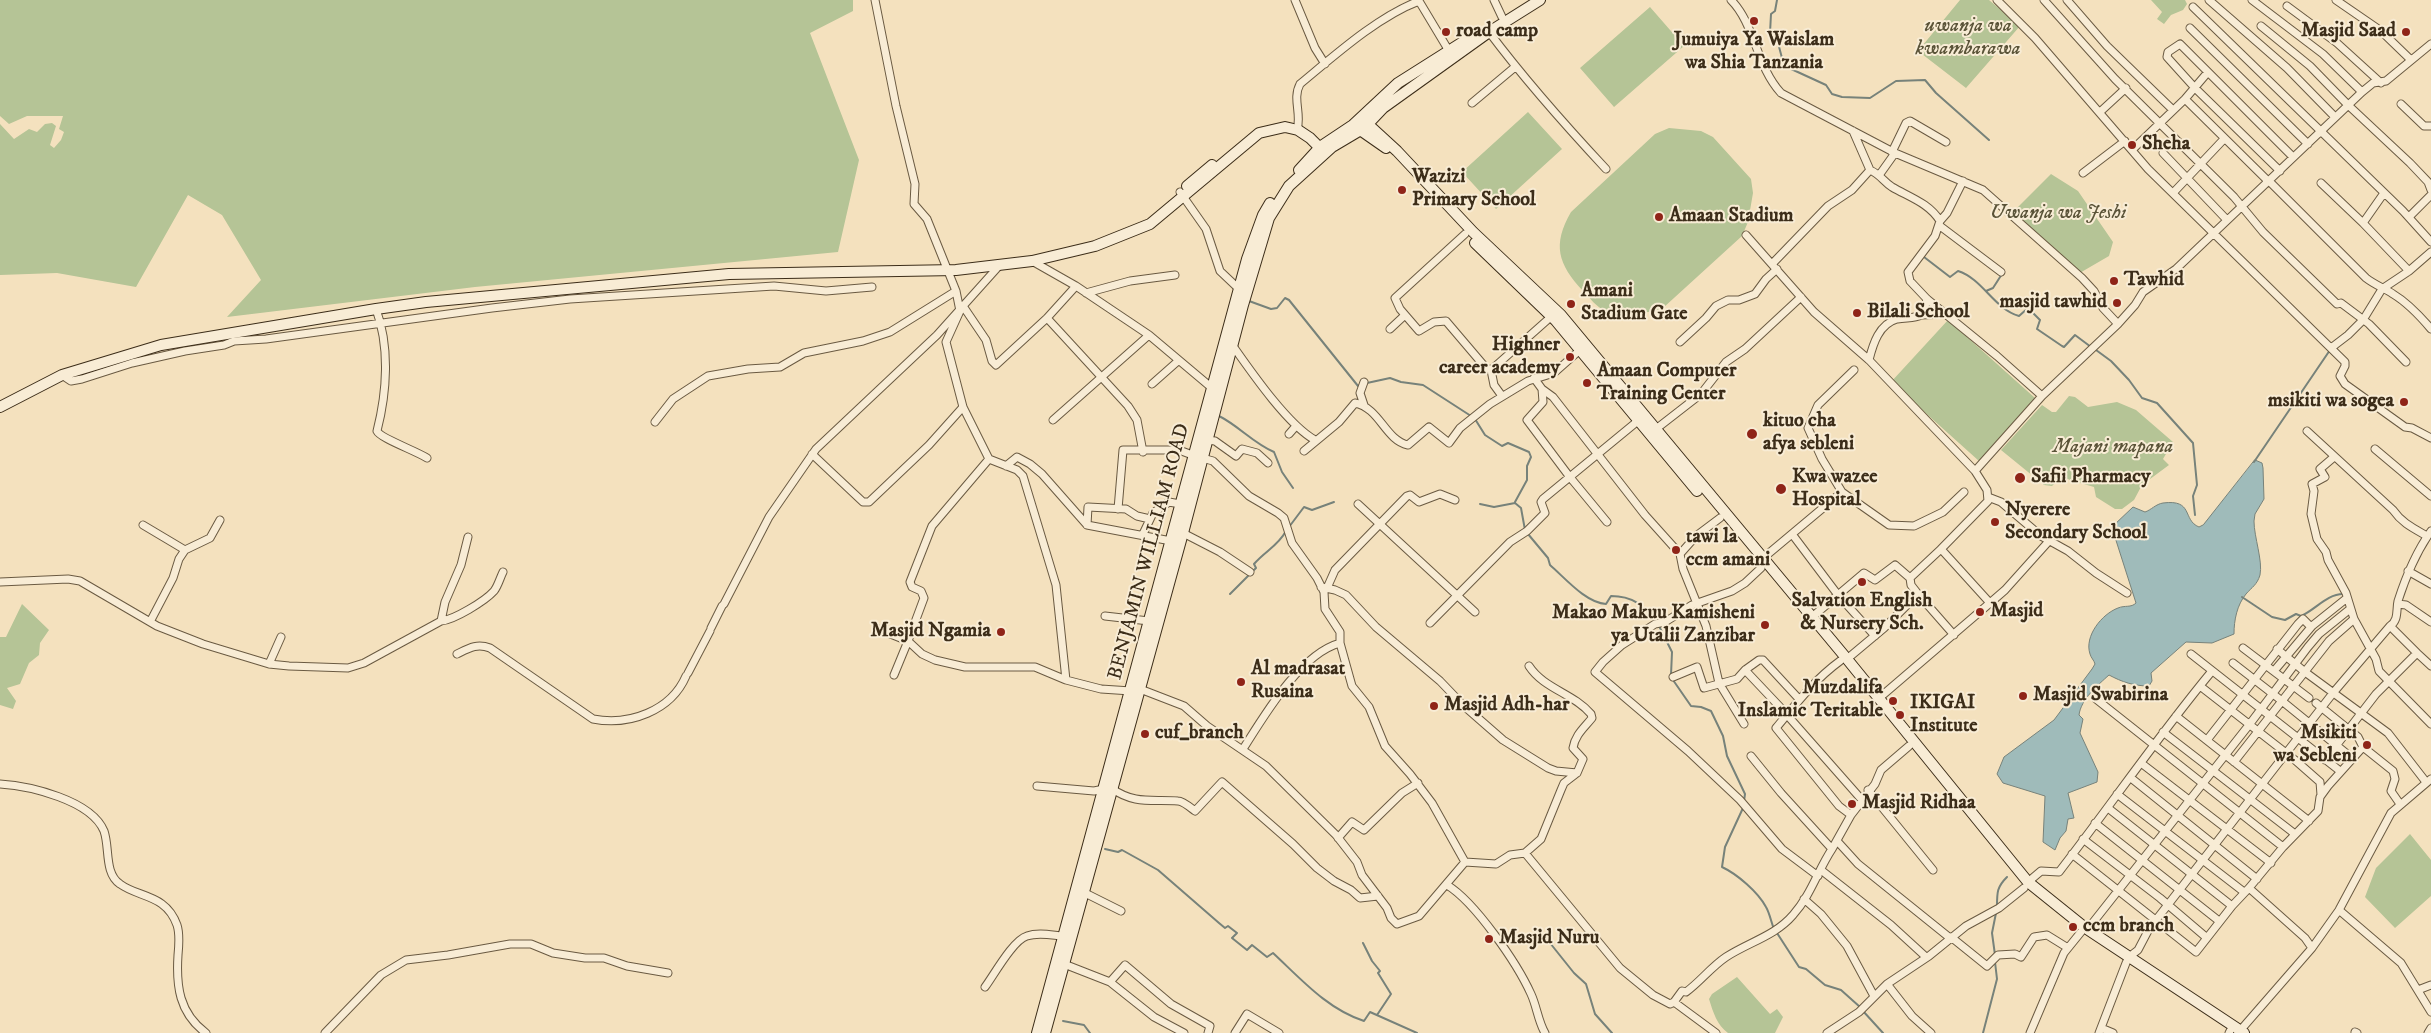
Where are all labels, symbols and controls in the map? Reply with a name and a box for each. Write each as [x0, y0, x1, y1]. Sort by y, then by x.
marker: Jumuiya Ya Waislam wa Shia Tanzania [1748, 15, 1760, 27]
park label: uwanja wa kwambarawa [1916, 15, 2020, 62]
place label: road camp [1456, 20, 1538, 44]
place label: Masjid Saad [2301, 20, 2396, 44]
marker: road camp [1440, 26, 1452, 38]
marker: Masjid Saad [2400, 26, 2412, 38]
place label: Jumuiya Ya Waislam wa Shia Tanzania [1674, 29, 1834, 76]
place label: Sheha [2142, 133, 2190, 157]
marker: Sheha [2126, 139, 2138, 151]
place label: Wazizi Primary School [1412, 166, 1536, 213]
marker: Wazizi Primary School [1396, 184, 1408, 196]
park label: Uwanja wa Jeshi [1990, 202, 2126, 226]
place label: Amaan Stadium [1669, 205, 1794, 229]
marker: Amaan Stadium [1653, 211, 1665, 223]
place label: Tawhid [2124, 269, 2184, 293]
marker: Tawhid [2108, 275, 2120, 287]
place label: Amani Stadium Gate [1581, 280, 1688, 327]
place label: masjid tawhid [2000, 291, 2107, 315]
marker: masjid tawhid [2111, 297, 2123, 309]
marker: Amani Stadium Gate [1565, 298, 1577, 310]
place label: Bilali School [1867, 301, 1970, 325]
marker: Bilali School [1851, 307, 1863, 319]
place label: Highner career academy [1439, 334, 1560, 381]
marker: Highner career academy [1564, 351, 1576, 363]
place label: Amaan Computer Training Center [1597, 360, 1736, 407]
marker: Amaan Computer Training Center [1581, 377, 1593, 389]
place label: msikiti wa sogea [2268, 390, 2394, 414]
marker: msikiti wa sogea [2398, 396, 2410, 408]
place label: kituo cha afya sebleni [1763, 410, 1854, 457]
street label: BENJAMIN WILLIAM ROAD [1104, 421, 1196, 683]
marker: kituo cha afya sebleni [1745, 427, 1759, 441]
park label: Majani mapana [2053, 436, 2173, 460]
place label: Kwa wazee Hospital [1792, 466, 1878, 513]
place label: Safii Pharmacy [2031, 466, 2150, 490]
marker: Safii Pharmacy [2013, 471, 2027, 485]
marker: Kwa wazee Hospital [1774, 482, 1788, 496]
place label: Nyerere Secondary School [2005, 499, 2147, 546]
marker: Nyerere Secondary School [1989, 516, 2001, 528]
place label: tawi la ccm amani [1686, 526, 1770, 573]
marker: tawi la ccm amani [1670, 544, 1682, 556]
marker: Salvation English & Nursery Sch. [1856, 576, 1868, 588]
place label: Salvation English & Nursery Sch. [1792, 590, 1932, 637]
place label: Masjid [1990, 600, 2043, 624]
place label: Makao Makuu Kamisheni ya Utalii Zanzibar [1552, 602, 1755, 649]
marker: Masjid [1974, 606, 1986, 618]
marker: Makao Makuu Kamisheni ya Utalii Zanzibar [1759, 619, 1771, 631]
place label: Masjid Ngamia [870, 620, 991, 644]
marker: Masjid Ngamia [995, 626, 1007, 638]
place label: Al madrasat Rusaina [1251, 658, 1345, 705]
marker: Al madrasat Rusaina [1235, 676, 1247, 688]
place label: Muzdalifa Inslamic Teritable [1738, 677, 1883, 724]
place label: Masjid Swabirina [2033, 684, 2168, 708]
marker: Masjid Swabirina [2017, 690, 2029, 702]
place label: IKIGAI Institute [1910, 692, 1978, 739]
place label: Masjid Adh-har [1444, 694, 1569, 718]
marker: Muzdalifa Inslamic Teritable [1887, 695, 1899, 707]
marker: Masjid Adh-har [1428, 700, 1440, 712]
marker: IKIGAI Institute [1894, 709, 1906, 721]
place label: cuf_branch [1155, 722, 1244, 746]
place label: Msikiti wa Sebleni [2274, 722, 2357, 769]
marker: cuf_branch [1139, 728, 1151, 740]
marker: Msikiti wa Sebleni [2361, 739, 2373, 751]
place label: Masjid Ridhaa [1862, 792, 1976, 816]
marker: Masjid Ridhaa [1846, 798, 1858, 810]
place label: ccm branch [2083, 915, 2174, 939]
marker: ccm branch [2067, 921, 2079, 933]
place label: Masjid Nuru [1499, 927, 1599, 951]
marker: Masjid Nuru [1483, 933, 1495, 945]

